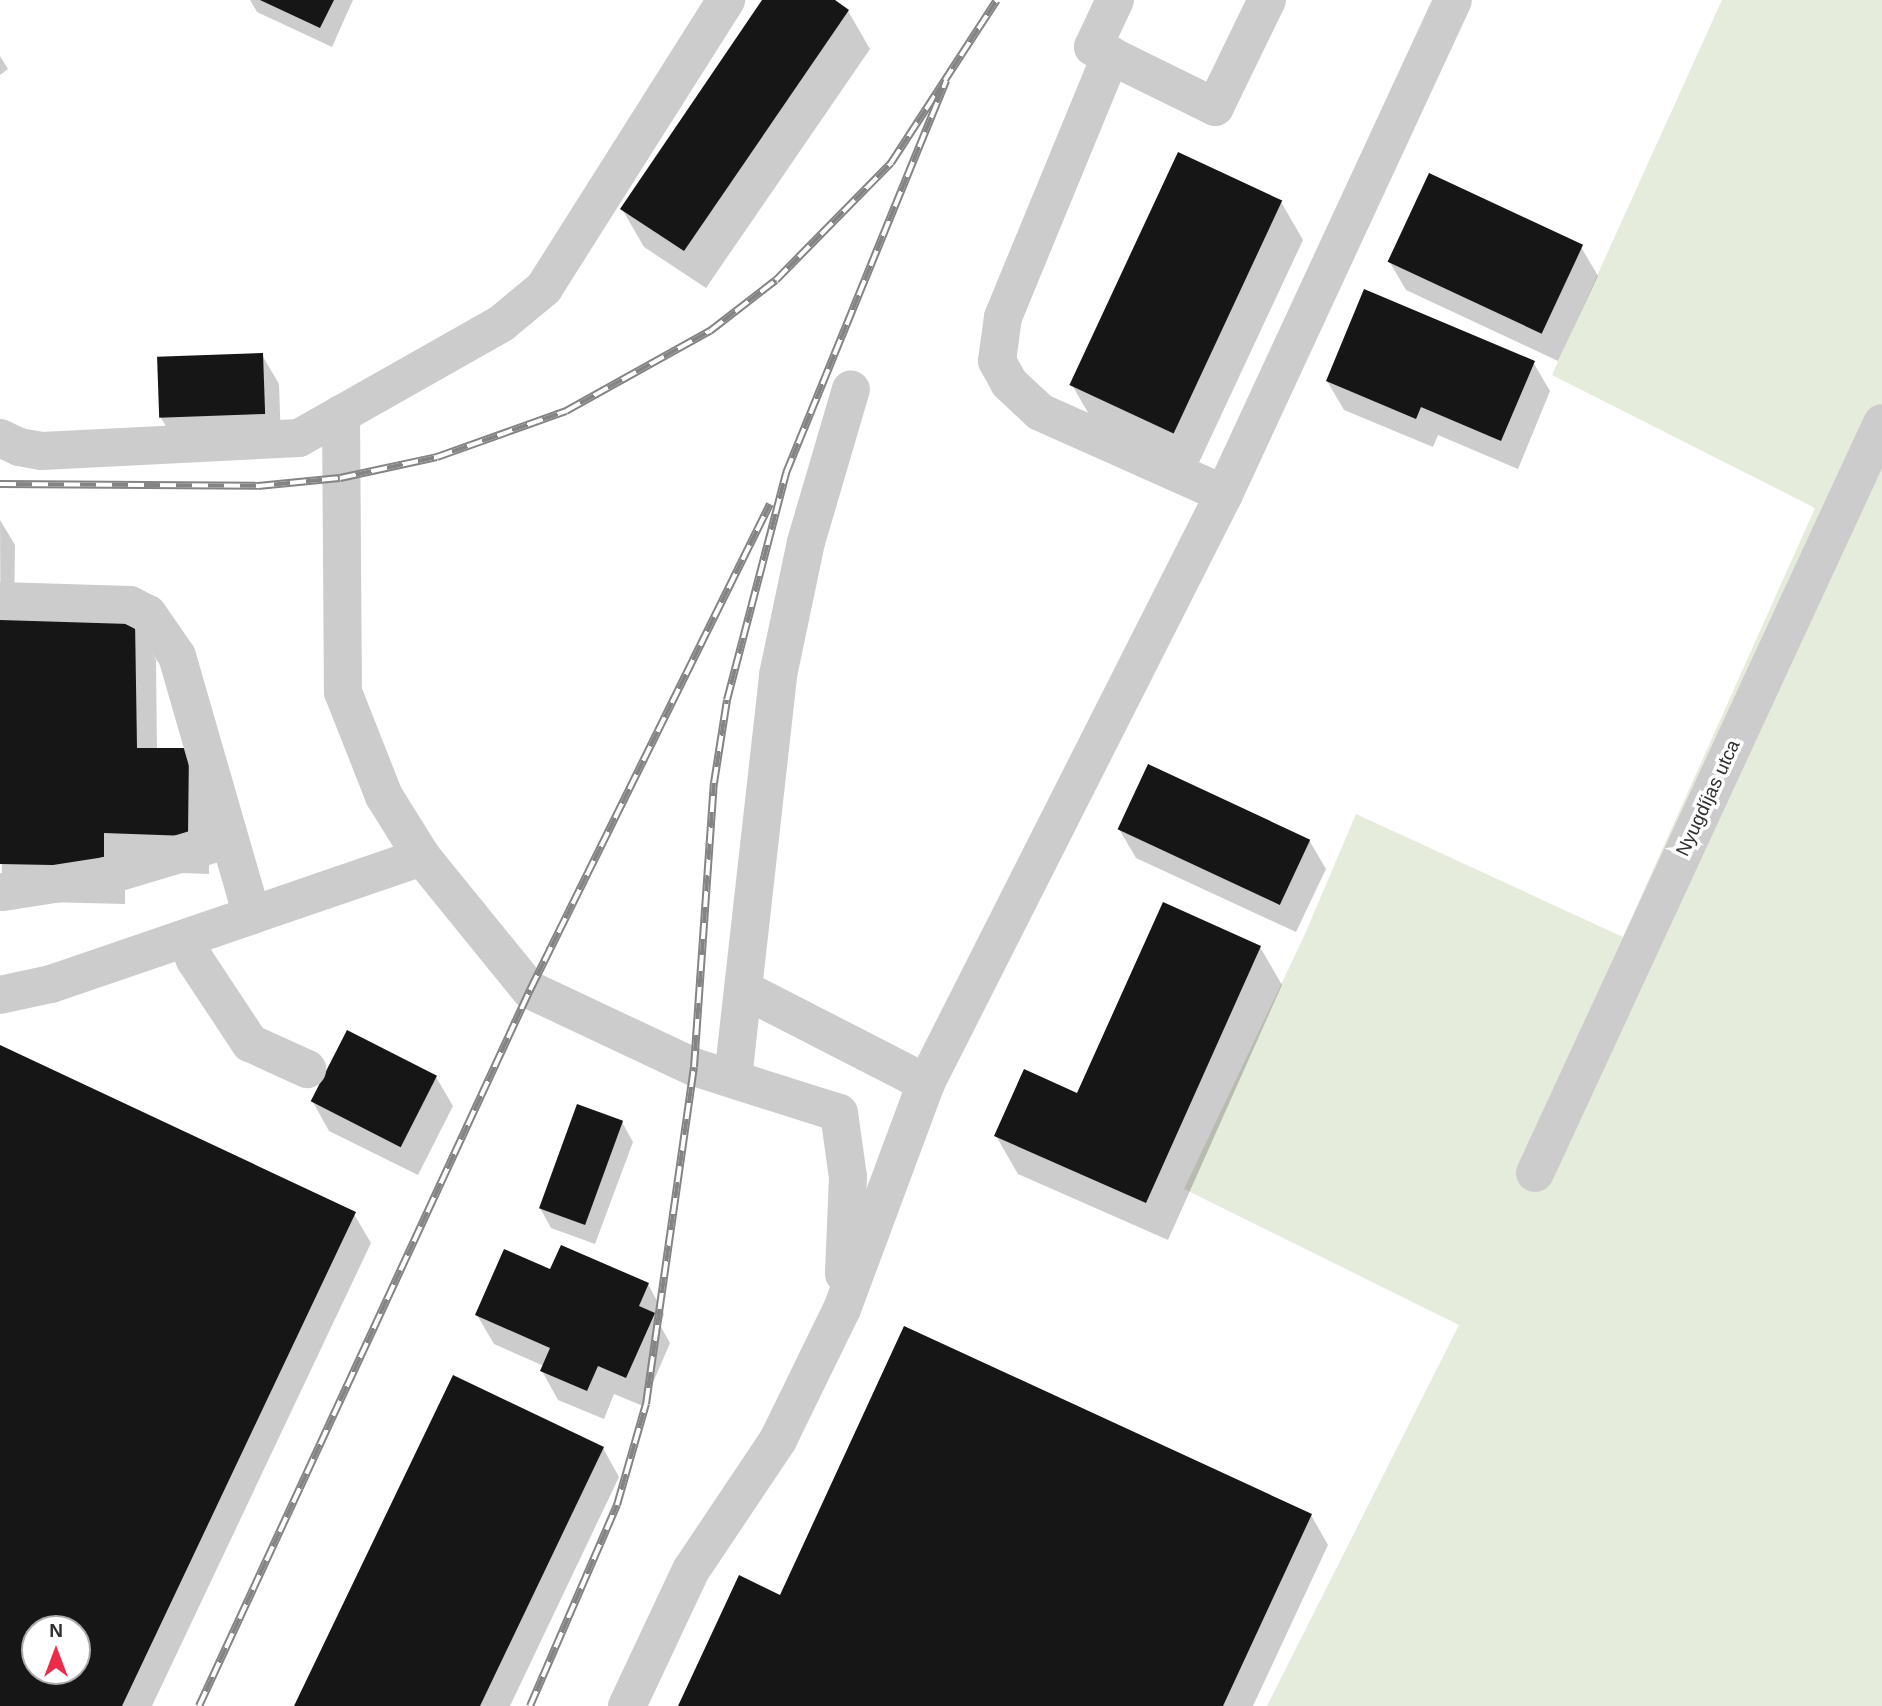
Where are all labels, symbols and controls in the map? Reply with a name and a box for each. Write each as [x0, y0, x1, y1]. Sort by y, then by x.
street label: Nyugdíjas utca [1671, 736, 1745, 860]
north arrow [21, 1615, 91, 1685]
text: N [49, 1620, 63, 1641]

